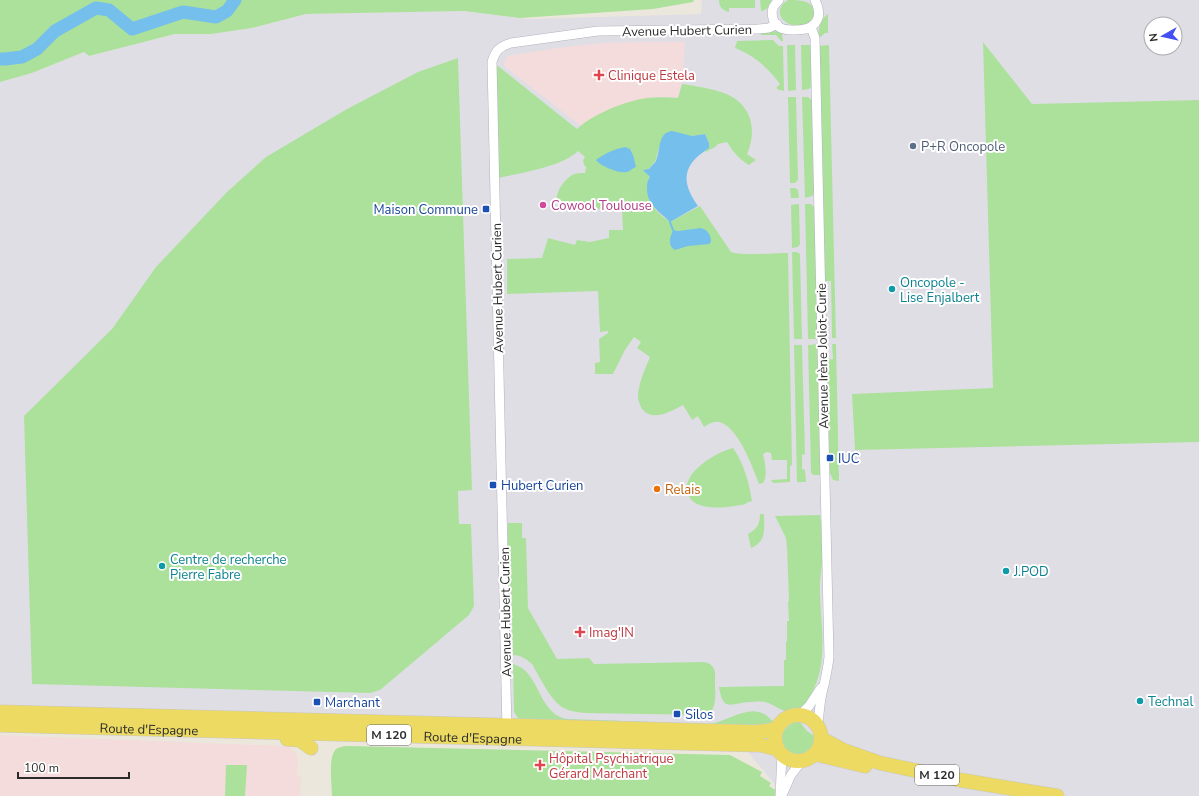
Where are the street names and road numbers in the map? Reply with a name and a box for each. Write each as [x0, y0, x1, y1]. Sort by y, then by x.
street label: Avenue Hubert Curien [622, 21, 752, 41]
street label: Avenue Hubert Curien [488, 223, 508, 353]
street label: Avenue Irène Joliot-Curie [813, 283, 833, 429]
street label: Avenue Hubert Curien [496, 547, 516, 677]
street label: Route d'Espagne [99, 720, 198, 740]
road number: M 120 [367, 725, 411, 745]
street label: Route d'Espagne [423, 728, 522, 749]
road number: M 120 [915, 765, 959, 785]

